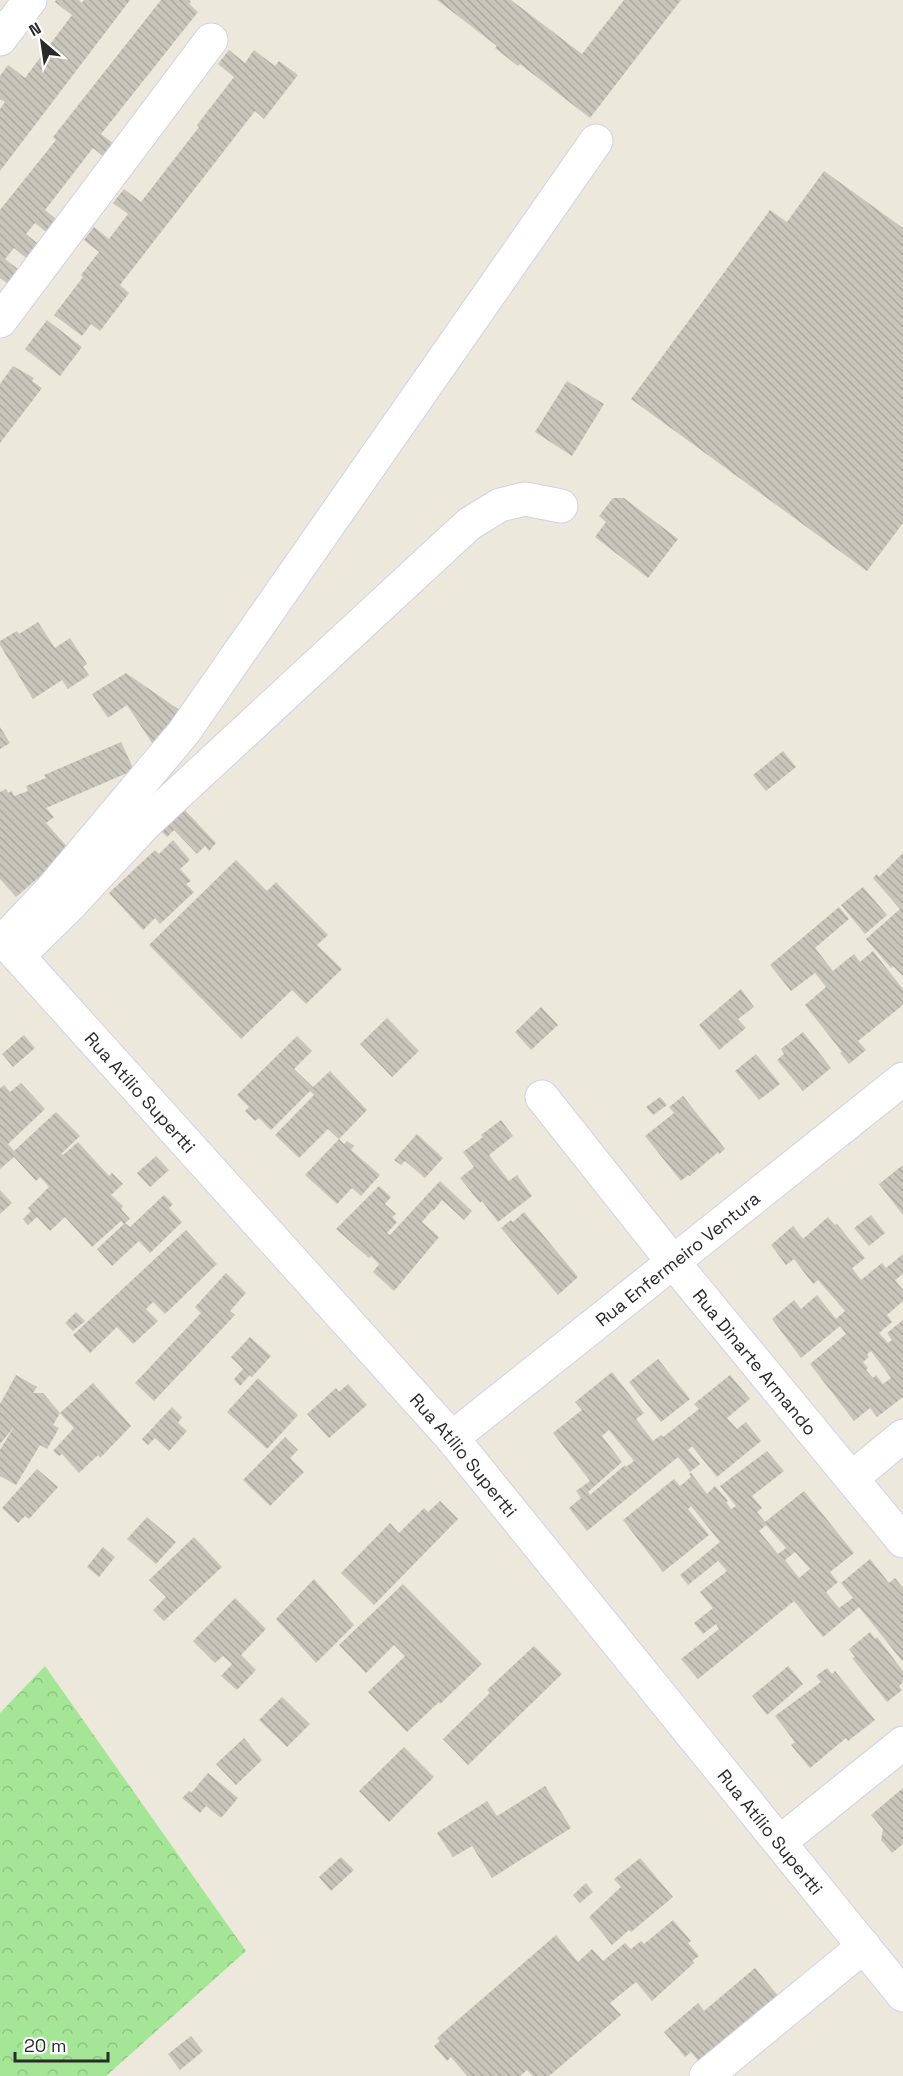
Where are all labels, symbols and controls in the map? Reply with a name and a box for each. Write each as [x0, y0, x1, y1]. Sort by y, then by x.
north arrow [12, 12, 72, 72]
text: N [25, 18, 45, 41]
street label: Rua Atílio Supertti [80, 1027, 201, 1157]
street label: Rua Enfermeiro Ventura [590, 1186, 764, 1331]
street label: Rua Dinarte Armando [688, 1284, 822, 1440]
street label: Rua Atílio Supertti [405, 1388, 523, 1521]
street label: Rua Atílio Supertti [713, 1764, 828, 1899]
scale bar [15, 2025, 108, 2063]
text: 20 m [24, 2034, 67, 2057]

